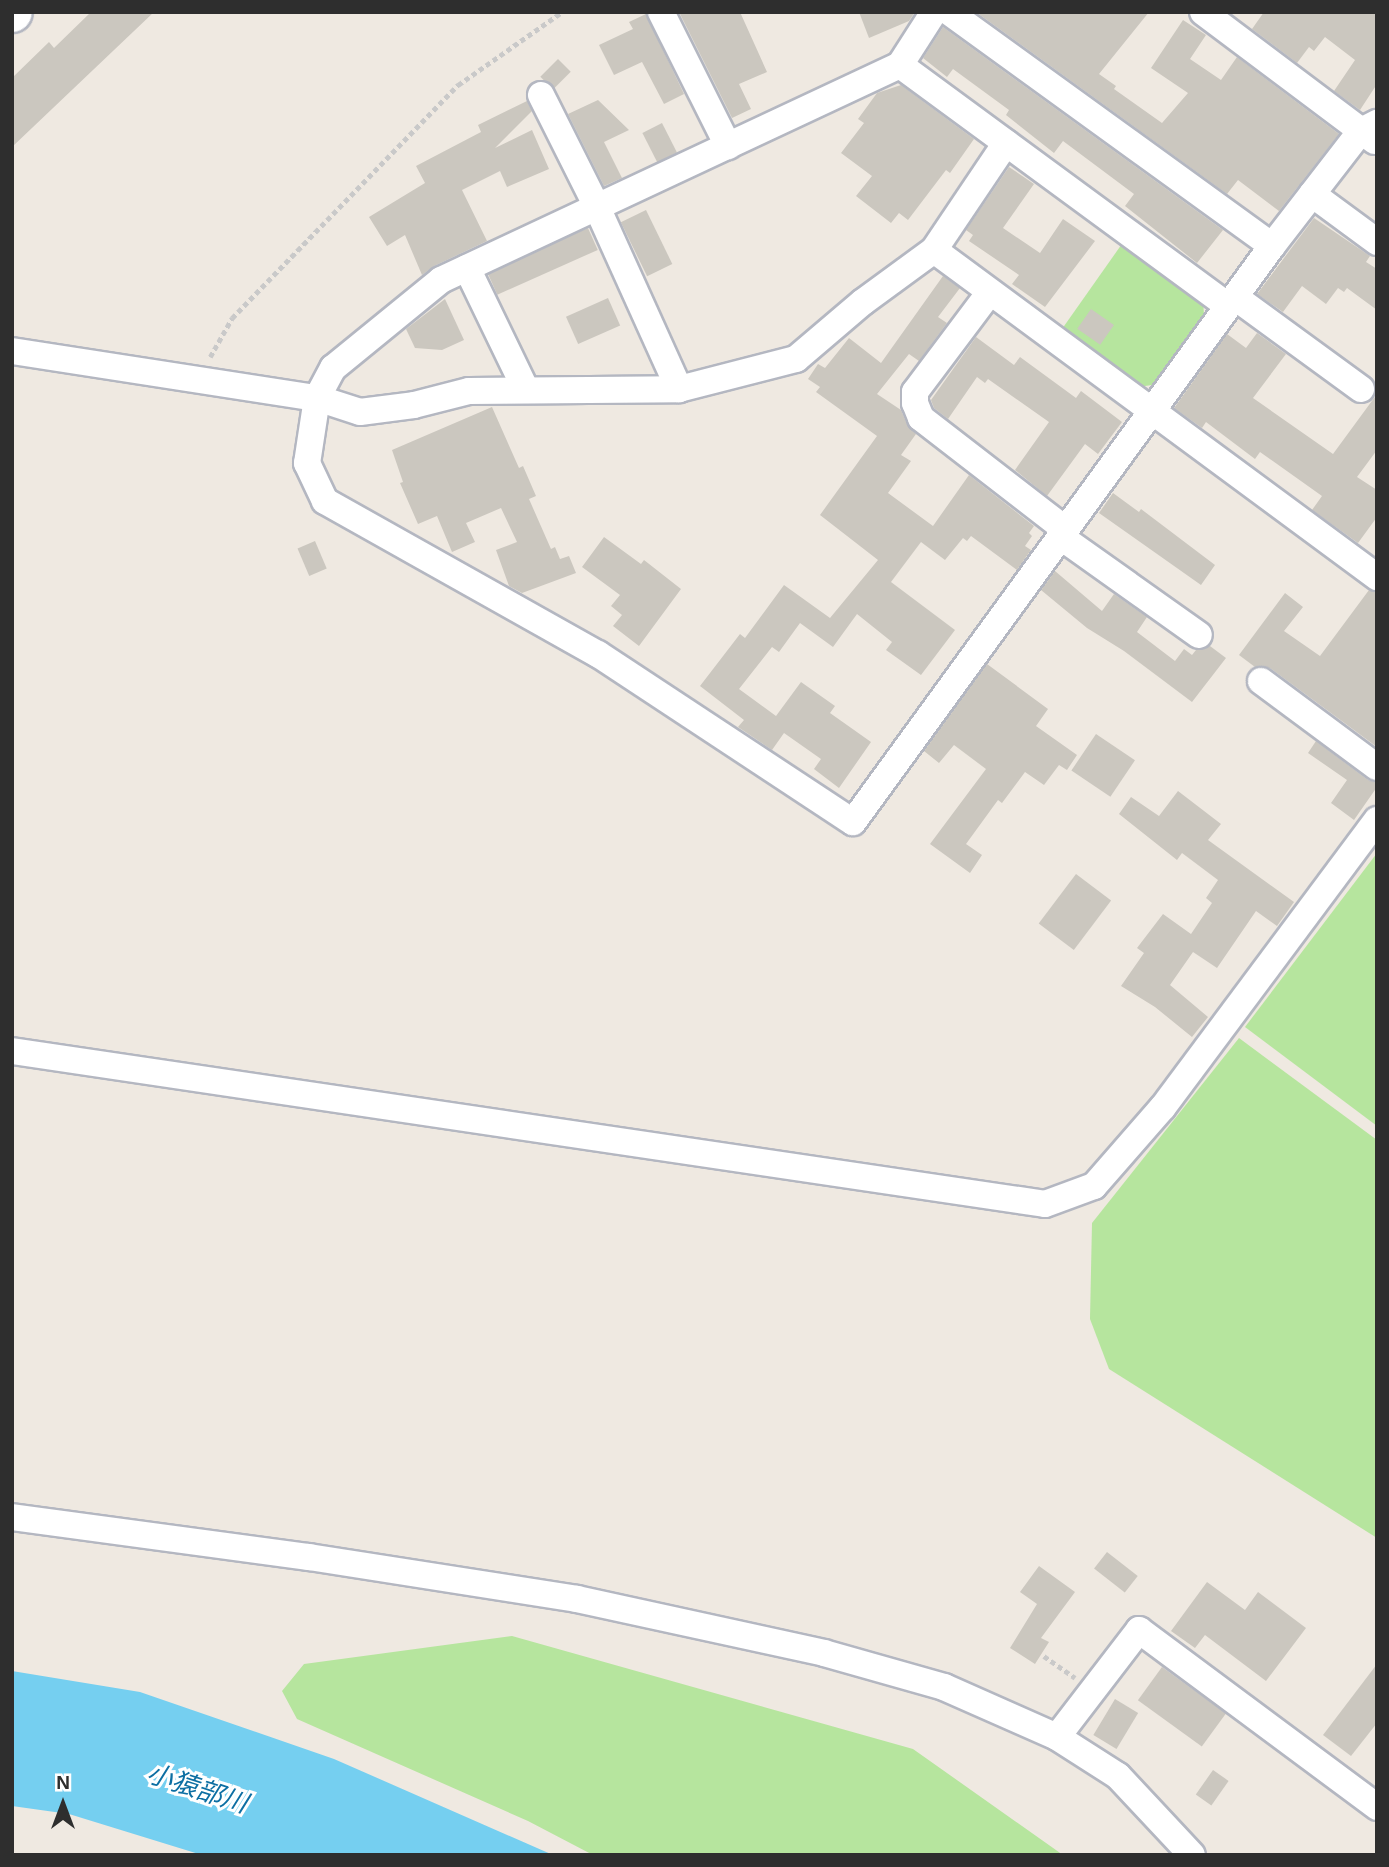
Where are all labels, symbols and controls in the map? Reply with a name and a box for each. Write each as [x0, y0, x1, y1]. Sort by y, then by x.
water label: 小猿部川 [143, 1758, 251, 1820]
north arrow [28, 1769, 98, 1839]
text: N [56, 1772, 70, 1793]

